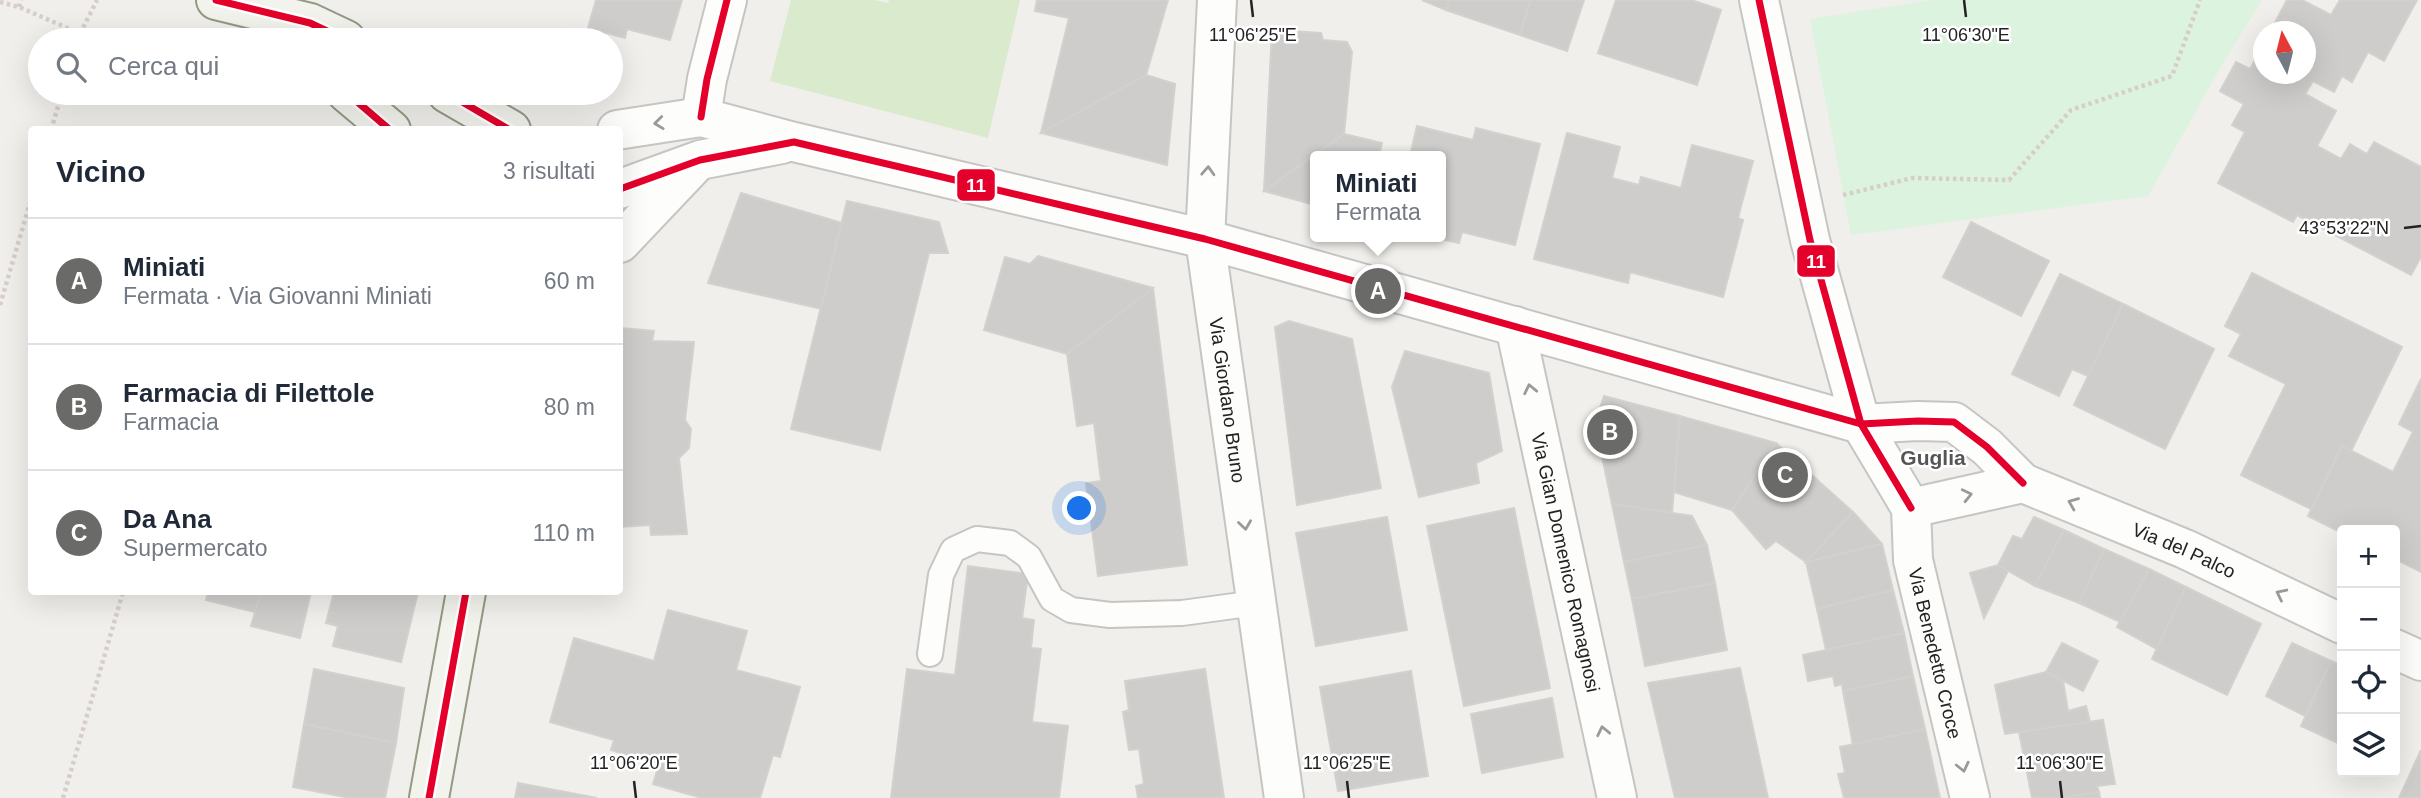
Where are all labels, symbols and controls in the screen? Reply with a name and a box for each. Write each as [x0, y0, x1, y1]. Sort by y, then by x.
north arrow [2253, 21, 2316, 84]
text: 11°06'25"E [1209, 25, 1297, 45]
text: 11°06'30"E [1922, 25, 2010, 45]
search box [28, 28, 623, 105]
icon: search [52, 48, 90, 86]
text: Cerca qui [108, 51, 219, 81]
one-way arrow [653, 115, 665, 130]
popup [1310, 151, 1446, 242]
text: Vicino [56, 155, 145, 188]
text: 3 risultati [503, 158, 595, 184]
one-way arrow [1201, 166, 1216, 177]
line badge: 11 [956, 168, 996, 202]
text: Miniati [1335, 168, 1418, 198]
text: 11 [966, 175, 986, 196]
text: Fermata [1335, 199, 1421, 225]
text: 43°53'22"N [2299, 218, 2389, 238]
line badge: 11 [1796, 244, 1836, 278]
text: 11 [1806, 251, 1826, 272]
text: Miniati [123, 252, 205, 282]
pin: A [1355, 265, 1401, 317]
text: A [71, 268, 87, 294]
text: 60 m [544, 268, 595, 294]
text: Fermata · Via Giovanni Miniati [123, 283, 432, 309]
street label: Via Giordano Bruno [1206, 316, 1250, 484]
text: Farmacia di Filettole [123, 378, 374, 408]
one-way arrow [1524, 383, 1538, 395]
text: B [71, 394, 87, 420]
text: 80 m [544, 394, 595, 420]
pin: B [1587, 406, 1633, 458]
text: Farmacia [123, 409, 219, 435]
street label: Via Gian Domenico Romagnosi [1528, 431, 1604, 694]
district label: Guglia [1900, 446, 1966, 469]
pin: C [1762, 449, 1808, 501]
one-way arrow [1961, 489, 1973, 504]
your location [1062, 491, 1096, 525]
one-way arrow [2067, 497, 2079, 511]
text: Da Ana [123, 504, 212, 534]
street label: Via del Palco [2129, 518, 2239, 582]
text: C [71, 520, 87, 546]
text: 110 m [533, 520, 595, 546]
one-way arrow [1237, 520, 1252, 531]
map controls [2337, 525, 2400, 777]
button: + [2337, 525, 2400, 588]
text: Supermercato [123, 535, 267, 561]
street label: Via Benedetto Croce [1905, 566, 1966, 741]
one-way arrow [2276, 588, 2288, 602]
button: − [2337, 588, 2400, 651]
button: locate [2337, 651, 2400, 714]
button: layers [2337, 714, 2400, 777]
one-way arrow [1597, 725, 1612, 737]
text: 11°06'20"E [590, 753, 678, 773]
text: 11°06'25"E [1303, 753, 1391, 773]
text: 11°06'30"E [2016, 753, 2104, 773]
one-way arrow [1955, 761, 1969, 773]

